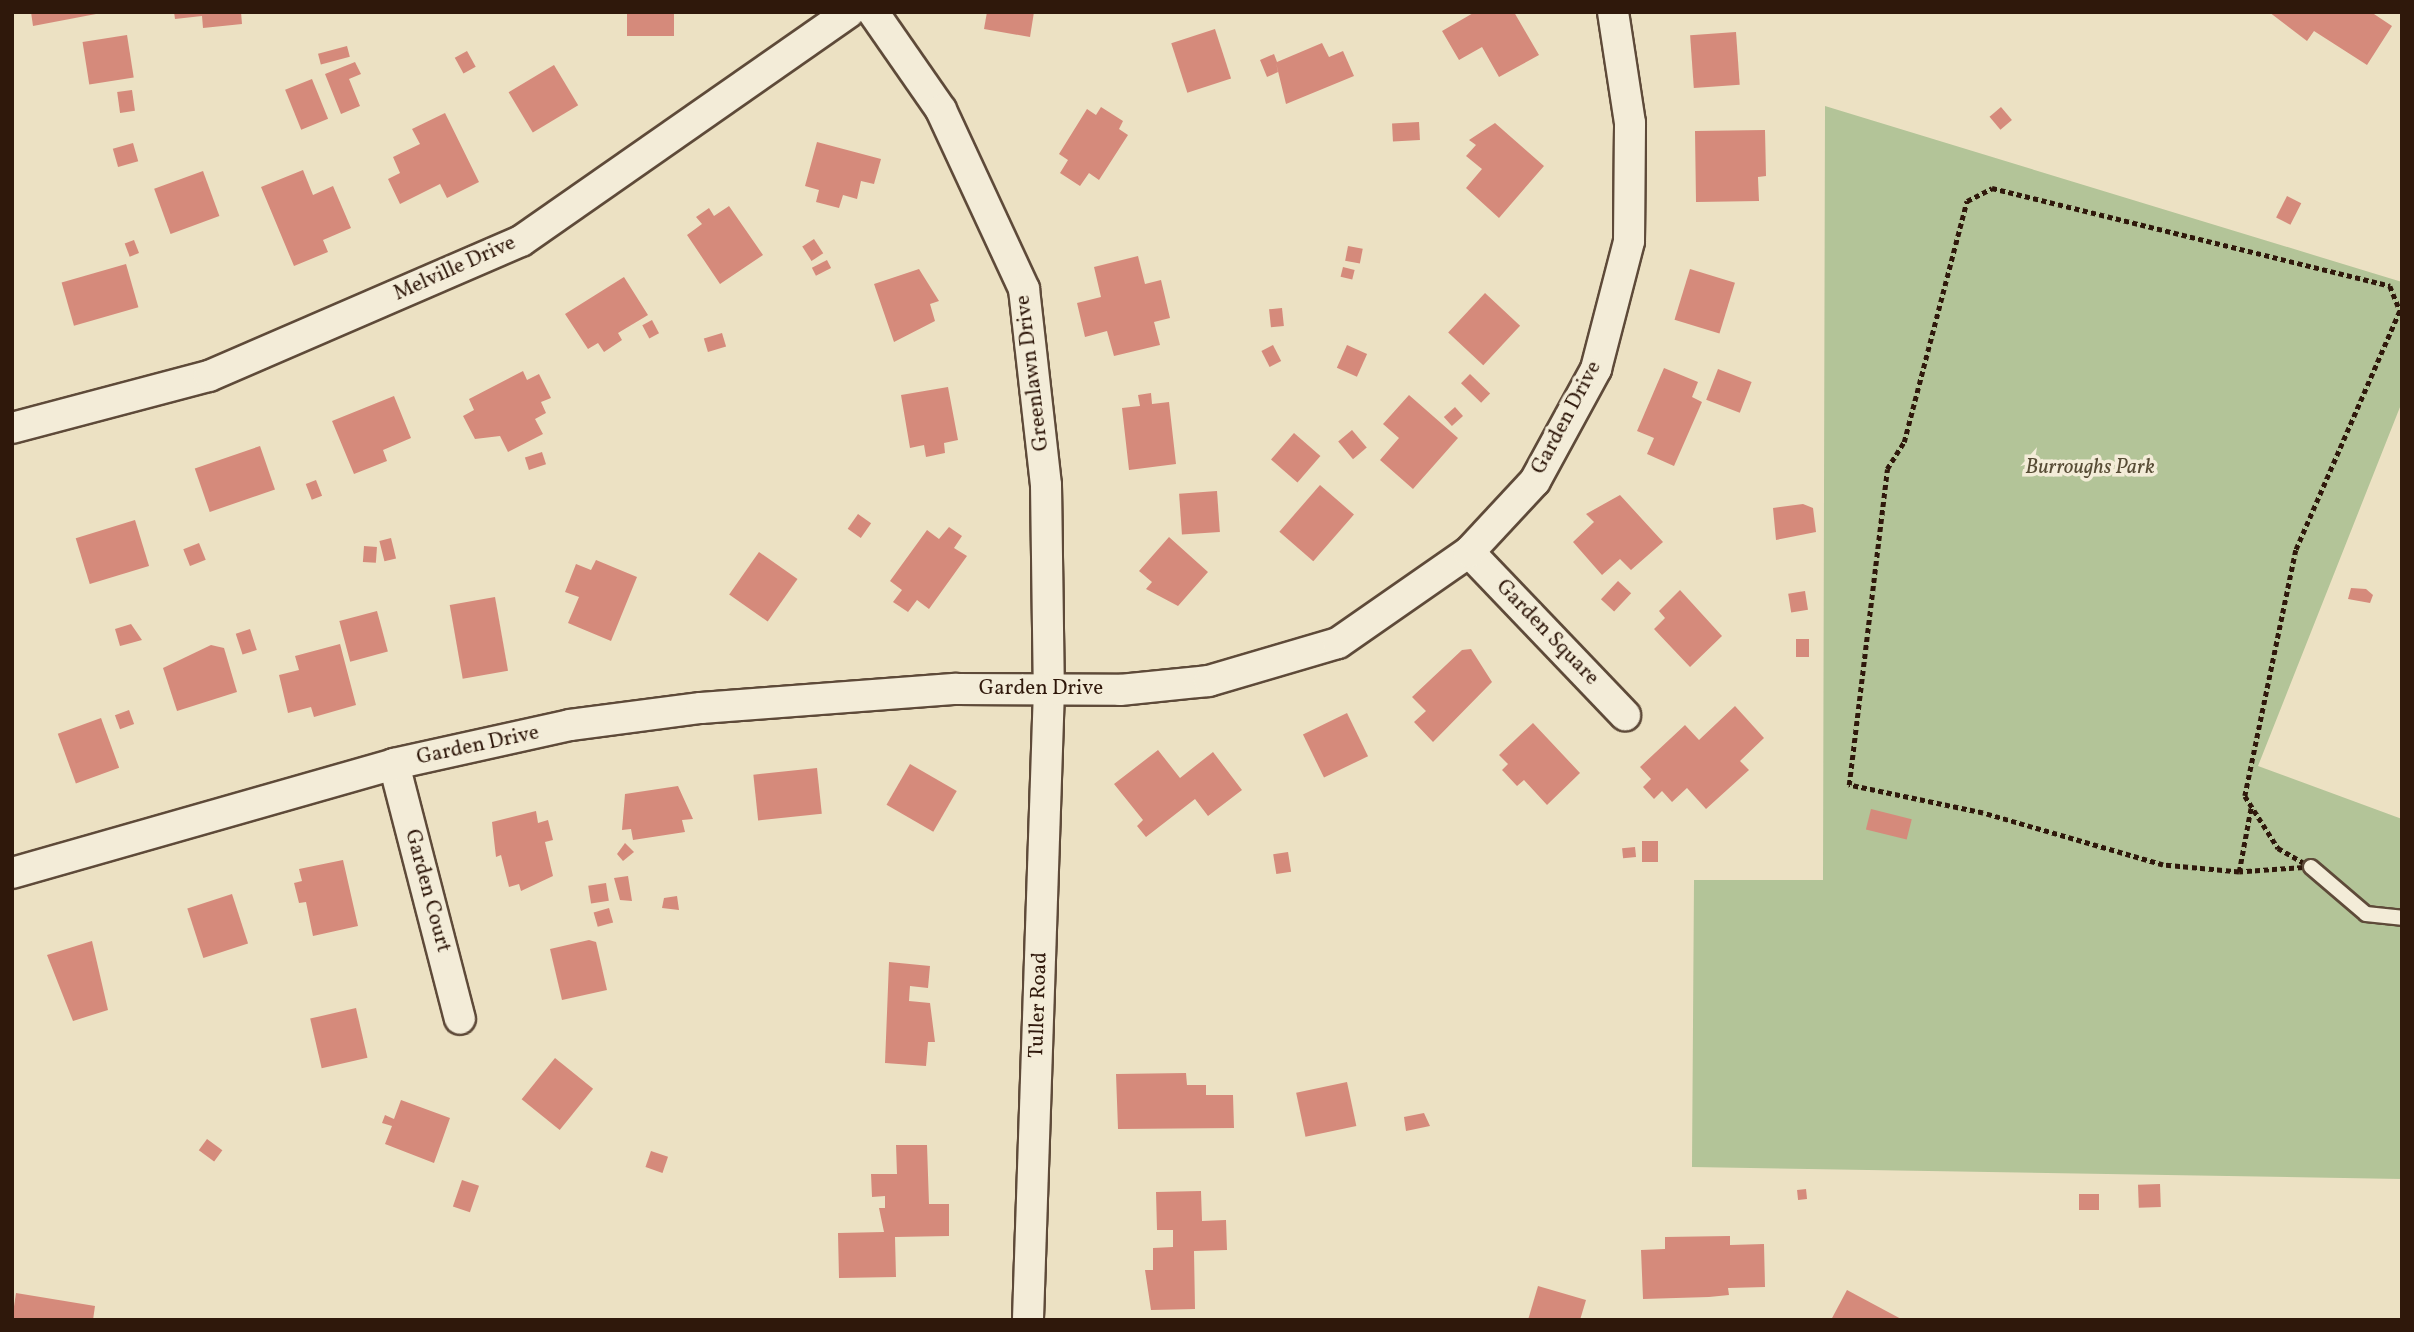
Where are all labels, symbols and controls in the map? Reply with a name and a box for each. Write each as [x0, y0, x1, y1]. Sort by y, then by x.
street label: Melville Drive [390, 231, 520, 307]
street label: Greenlawn Drive [1011, 294, 1055, 452]
street label: Garden Drive [1527, 357, 1607, 479]
park label: Burroughs Park [2025, 455, 2155, 481]
street label: Garden Square [1490, 575, 1604, 691]
street label: Garden Drive [979, 676, 1103, 702]
street label: Garden Drive [415, 721, 541, 771]
street label: Garden Court [399, 827, 455, 955]
street label: Tuller Road [1025, 952, 1053, 1058]

